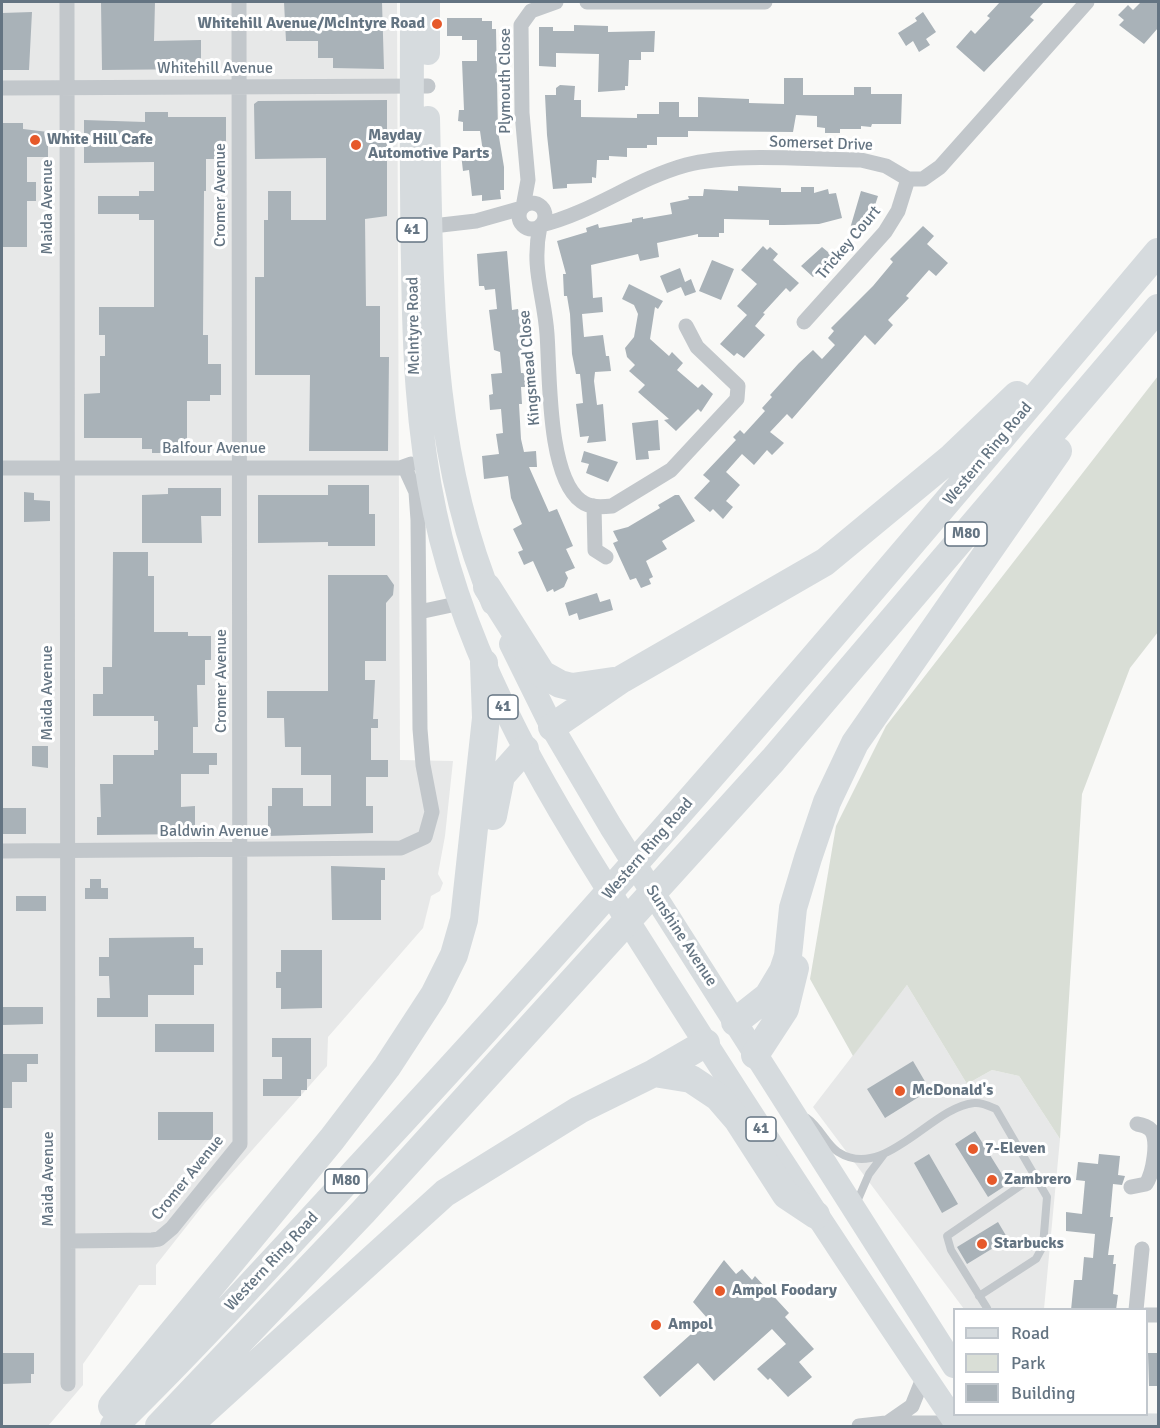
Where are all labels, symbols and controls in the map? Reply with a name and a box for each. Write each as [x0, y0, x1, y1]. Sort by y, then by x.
place label: Whitehill Avenue/McIntyre Road [198, 14, 425, 34]
marker: Whitehill Avenue/McIntyre Road [430, 17, 444, 31]
street label: Plymouth Close [496, 28, 516, 134]
street label: Whitehill Avenue [157, 59, 273, 79]
place label: Mayday Automotive Parts [368, 126, 489, 164]
place label: White Hill Cafe [47, 130, 153, 150]
marker: White Hill Cafe [28, 133, 42, 147]
street label: Somerset Drive [769, 133, 873, 155]
marker: Mayday Automotive Parts [349, 138, 363, 152]
street label: Cromer Avenue [211, 143, 231, 247]
street label: Maida Avenue [38, 159, 58, 255]
street label: Trickey Court [813, 202, 885, 284]
road number: 41 [397, 218, 427, 242]
street label: McIntyre Road [404, 277, 424, 375]
street label: Kingsmead Close [515, 309, 545, 427]
street label: Western Ring Road [939, 399, 1037, 509]
street label: Balfour Avenue [162, 439, 266, 459]
road number: M80 [945, 522, 987, 546]
street label: Cromer Avenue [212, 629, 232, 733]
street label: Maida Avenue [38, 645, 58, 741]
road number: 41 [488, 695, 518, 719]
street label: Western Ring Road [599, 794, 697, 904]
street label: Baldwin Avenue [159, 822, 269, 842]
street label: Sunshine Avenue [641, 882, 721, 990]
place label: McDonald's [912, 1081, 993, 1101]
marker: McDonald's [893, 1084, 907, 1098]
road number: 41 [746, 1117, 776, 1141]
street label: Maida Avenue [39, 1131, 59, 1227]
street label: Cromer Avenue [148, 1132, 228, 1224]
place label: 7-Eleven [985, 1139, 1046, 1159]
marker: 7-Eleven [966, 1142, 980, 1156]
road number: M80 [325, 1169, 367, 1193]
place label: Zambrero [1004, 1170, 1071, 1190]
marker: Zambrero [985, 1173, 999, 1187]
street label: Western Ring Road [221, 1208, 323, 1316]
place label: Starbucks [994, 1234, 1064, 1254]
marker: Starbucks [975, 1237, 989, 1251]
place label: Ampol Foodary [732, 1281, 837, 1301]
marker: Ampol Foodary [713, 1284, 727, 1298]
legend [953, 1308, 1148, 1416]
place label: Ampol [668, 1315, 713, 1335]
marker: Ampol [649, 1318, 663, 1332]
text: Road [1011, 1322, 1050, 1344]
text: Park [1011, 1352, 1046, 1374]
text: Building [1011, 1382, 1075, 1404]

